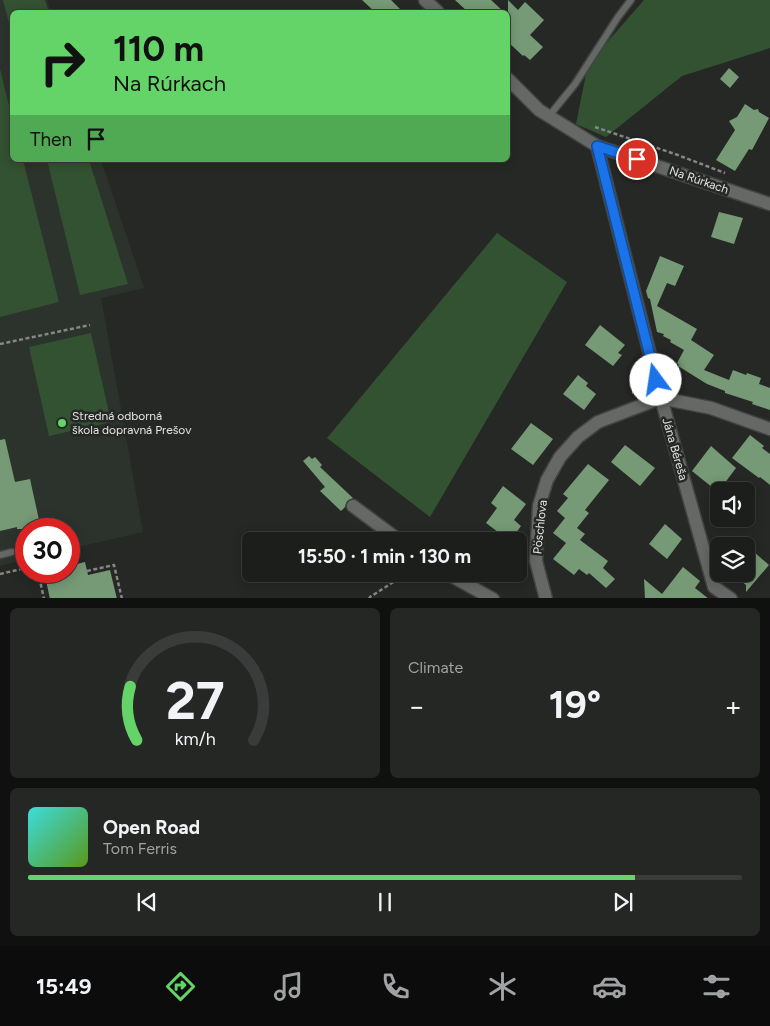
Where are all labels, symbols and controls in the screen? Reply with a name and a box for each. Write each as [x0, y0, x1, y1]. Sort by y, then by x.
text: 110 m [113, 28, 204, 70]
icon: right [30, 30, 95, 95]
text: Na Rúrkach [113, 70, 226, 97]
icon: arrive [82, 125, 110, 153]
text: Then [30, 128, 72, 151]
pin [616, 138, 658, 180]
icon: arrive [623, 145, 651, 173]
street label: Na Rúrkach [668, 163, 731, 197]
position arrow [629, 353, 681, 405]
place label: Stredná odborná škola dopravná Prešov [72, 409, 192, 437]
street label: Jána Béreša [659, 416, 691, 482]
marker: Stredná odborná škola dopravná Prešov [56, 417, 68, 429]
map controls [710, 482, 755, 582]
button: sound [710, 482, 755, 527]
street label: Pöschlova [530, 499, 550, 555]
speed limit sign: 30 [15, 518, 80, 583]
button: layers [710, 537, 755, 582]
text: 15:50 · 1 min · 130 m [298, 545, 471, 568]
text: Climate [408, 658, 463, 677]
text: 27 [165, 670, 225, 732]
text: 19° [549, 682, 601, 728]
text: − [408, 689, 425, 723]
text: + [725, 689, 742, 723]
text: km/h [175, 728, 215, 749]
text: Open Road [103, 816, 200, 839]
text: Tom Ferris [103, 839, 177, 858]
icon: previous [133, 888, 161, 916]
icon: pause [371, 888, 399, 916]
icon: next [609, 888, 637, 916]
icon: directions [163, 969, 198, 1004]
icon: music [271, 969, 306, 1004]
icon: phone [378, 969, 413, 1004]
icon: climate [485, 969, 520, 1004]
icon: car [592, 969, 627, 1004]
icon: filters [699, 969, 734, 1004]
text: 15:49 [36, 973, 91, 1000]

